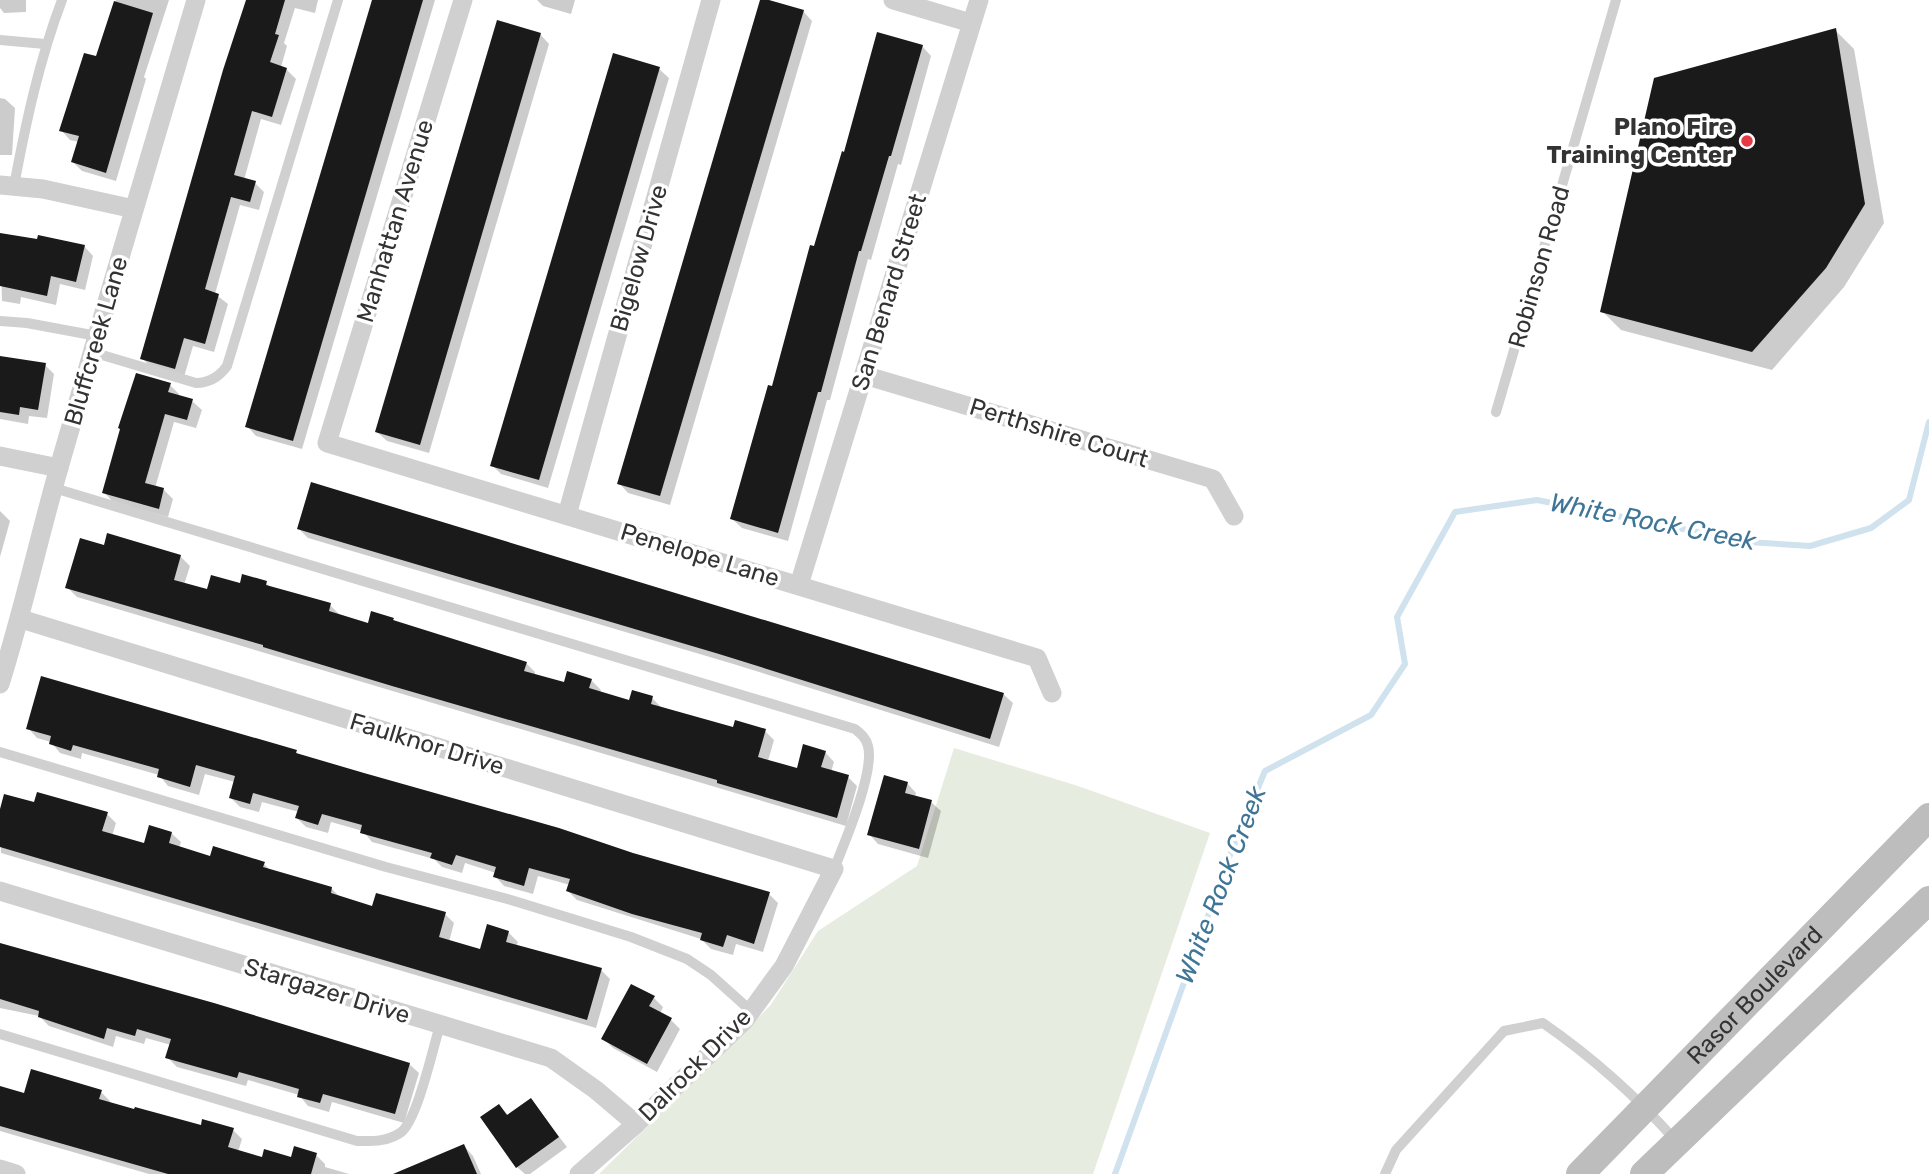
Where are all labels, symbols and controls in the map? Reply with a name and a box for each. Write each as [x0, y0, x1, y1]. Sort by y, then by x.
place label: Plano Fire Training Center [1547, 113, 1733, 169]
street label: Manhattan Avenue [351, 116, 439, 326]
marker: Plano Fire Training Center [1739, 133, 1755, 149]
street label: Bigelow Drive [605, 181, 673, 335]
street label: Robinson Road [1502, 183, 1576, 351]
street label: San Benard Street [846, 190, 932, 394]
street label: Bluffcreek Lane [58, 253, 134, 429]
street label: Perthshire Court [966, 393, 1152, 473]
water label: White Rock Creek [1548, 487, 1759, 557]
street label: Penelope Lane [617, 518, 783, 592]
street label: Faulknor Drive [347, 707, 507, 781]
water label: White Rock Creek [1169, 781, 1273, 988]
street label: Rasor Boulevard [1681, 920, 1828, 1070]
street label: Stargazer Drive [241, 953, 413, 1029]
street label: Dalrock Drive [633, 1003, 757, 1127]

